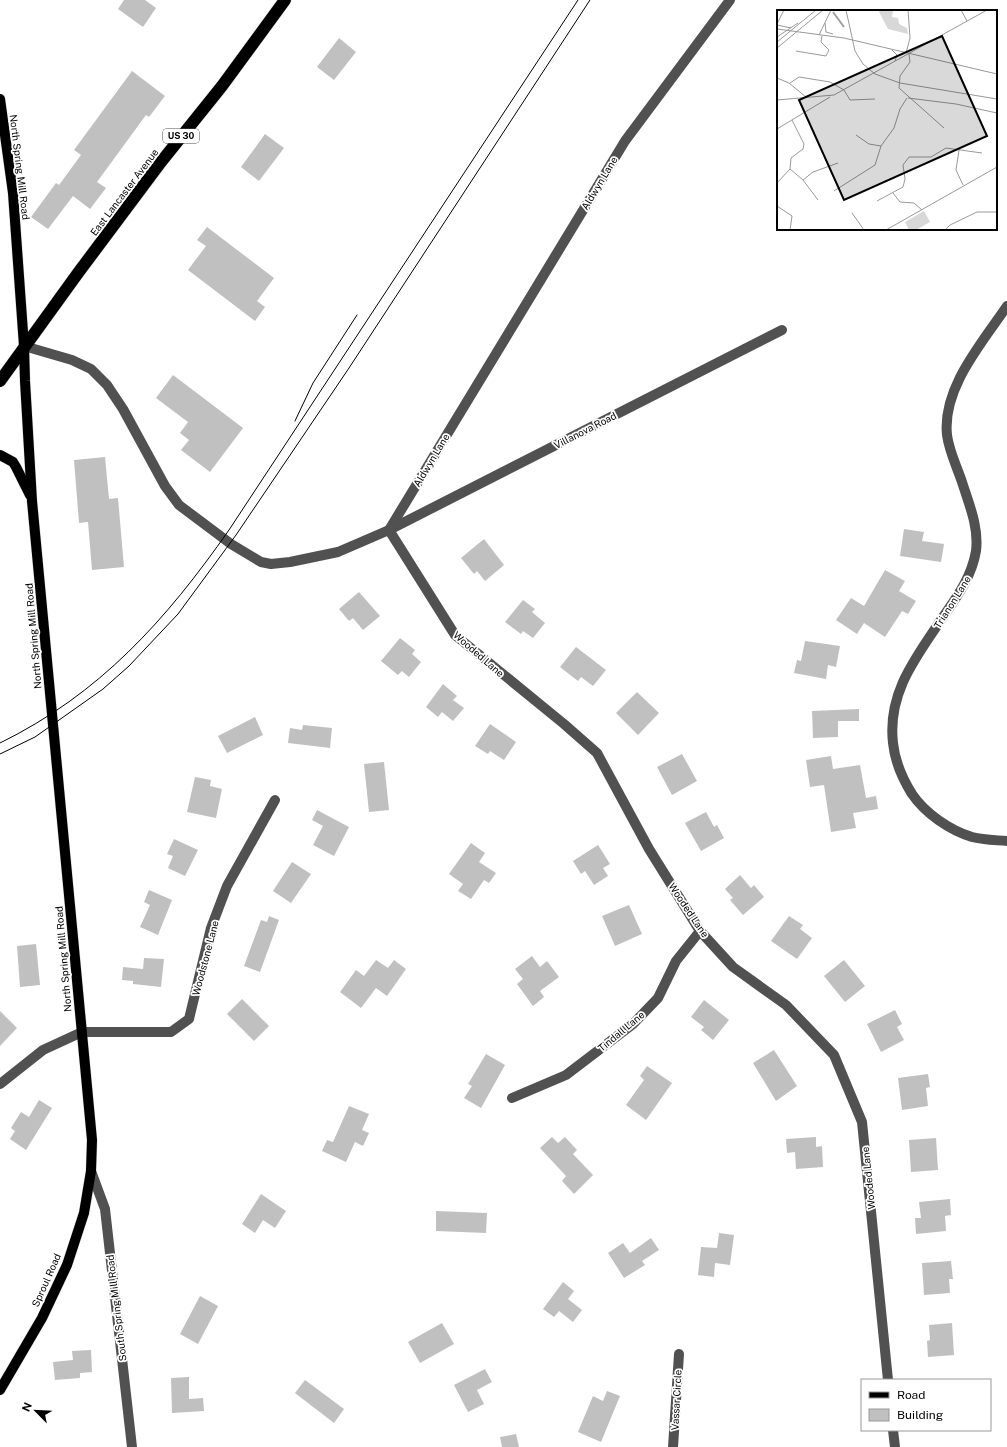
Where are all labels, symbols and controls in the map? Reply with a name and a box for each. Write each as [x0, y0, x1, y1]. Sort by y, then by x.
inset map [777, 10, 997, 230]
street label: North Spring Mill Road [8, 114, 32, 220]
road number: US 30 [163, 129, 199, 143]
street label: East Lancaster Avenue [87, 146, 161, 238]
street label: Aldwyn Lane [578, 154, 620, 212]
street label: Villanova Road [552, 409, 618, 451]
street label: Aldwyn Lane [410, 431, 452, 489]
street label: Trianon Lane [931, 573, 973, 631]
street label: North Spring Mill Road [22, 583, 44, 689]
street label: Wooded Lane [451, 629, 507, 679]
street label: Wooded Lane [666, 881, 712, 940]
street label: North Spring Mill Road [52, 906, 74, 1012]
street label: Woodstone Lane [189, 919, 221, 997]
street label: Tindall Lane [595, 1008, 647, 1054]
street label: Wooded Lane [859, 1146, 877, 1210]
street label: Sproul Road [29, 1251, 63, 1309]
street label: South Spring Mill Road [104, 1254, 128, 1362]
street label: Vassar Circle [668, 1369, 684, 1431]
legend [861, 1379, 991, 1431]
text: Road [897, 1388, 925, 1402]
north arrow [16, 1391, 56, 1431]
text: N [20, 1401, 34, 1413]
text: Building [897, 1408, 943, 1422]

